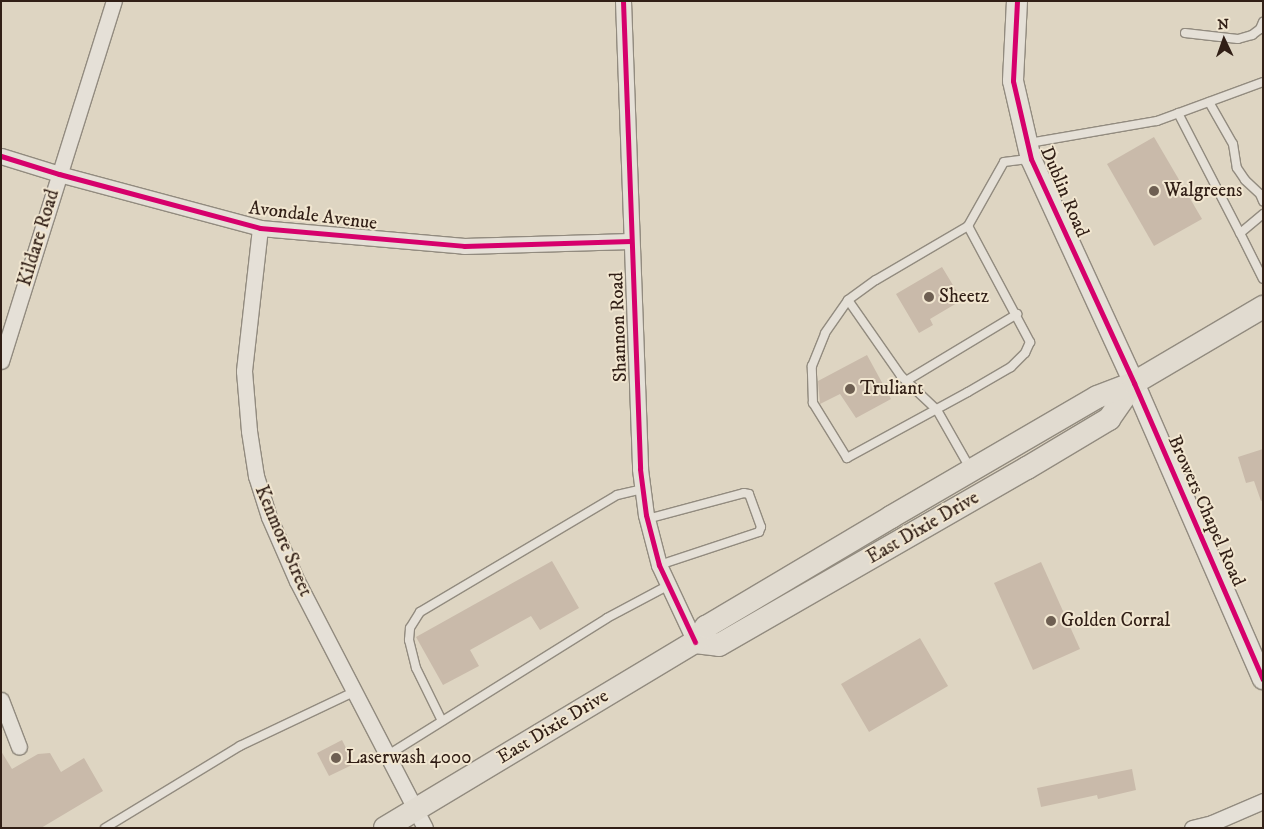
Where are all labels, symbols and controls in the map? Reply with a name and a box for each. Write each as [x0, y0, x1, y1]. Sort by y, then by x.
north arrow [1199, 15, 1249, 65]
text: N [1217, 16, 1229, 34]
street label: Dublin Road [1035, 143, 1093, 241]
place label: Walgreens [1164, 180, 1242, 202]
marker: Walgreens [1148, 185, 1160, 197]
street label: Kildare Road [13, 187, 65, 289]
street label: Avondale Avenue [248, 197, 378, 235]
street label: Shannon Road [606, 271, 632, 383]
place label: Sheetz [939, 286, 989, 308]
marker: Sheetz [923, 291, 935, 303]
place label: Truliant [860, 378, 923, 400]
marker: Truliant [844, 383, 856, 395]
street label: Browers Chapel Road [1162, 432, 1250, 590]
street label: Kenmore Street [249, 482, 317, 600]
street label: East Dixie Drive [863, 487, 983, 569]
place label: Golden Corral [1061, 610, 1170, 632]
marker: Golden Corral [1045, 615, 1057, 627]
street label: East Dixie Drive [493, 685, 613, 769]
place label: Laserwash 4000 [346, 747, 471, 769]
marker: Laserwash 4000 [330, 752, 342, 764]

